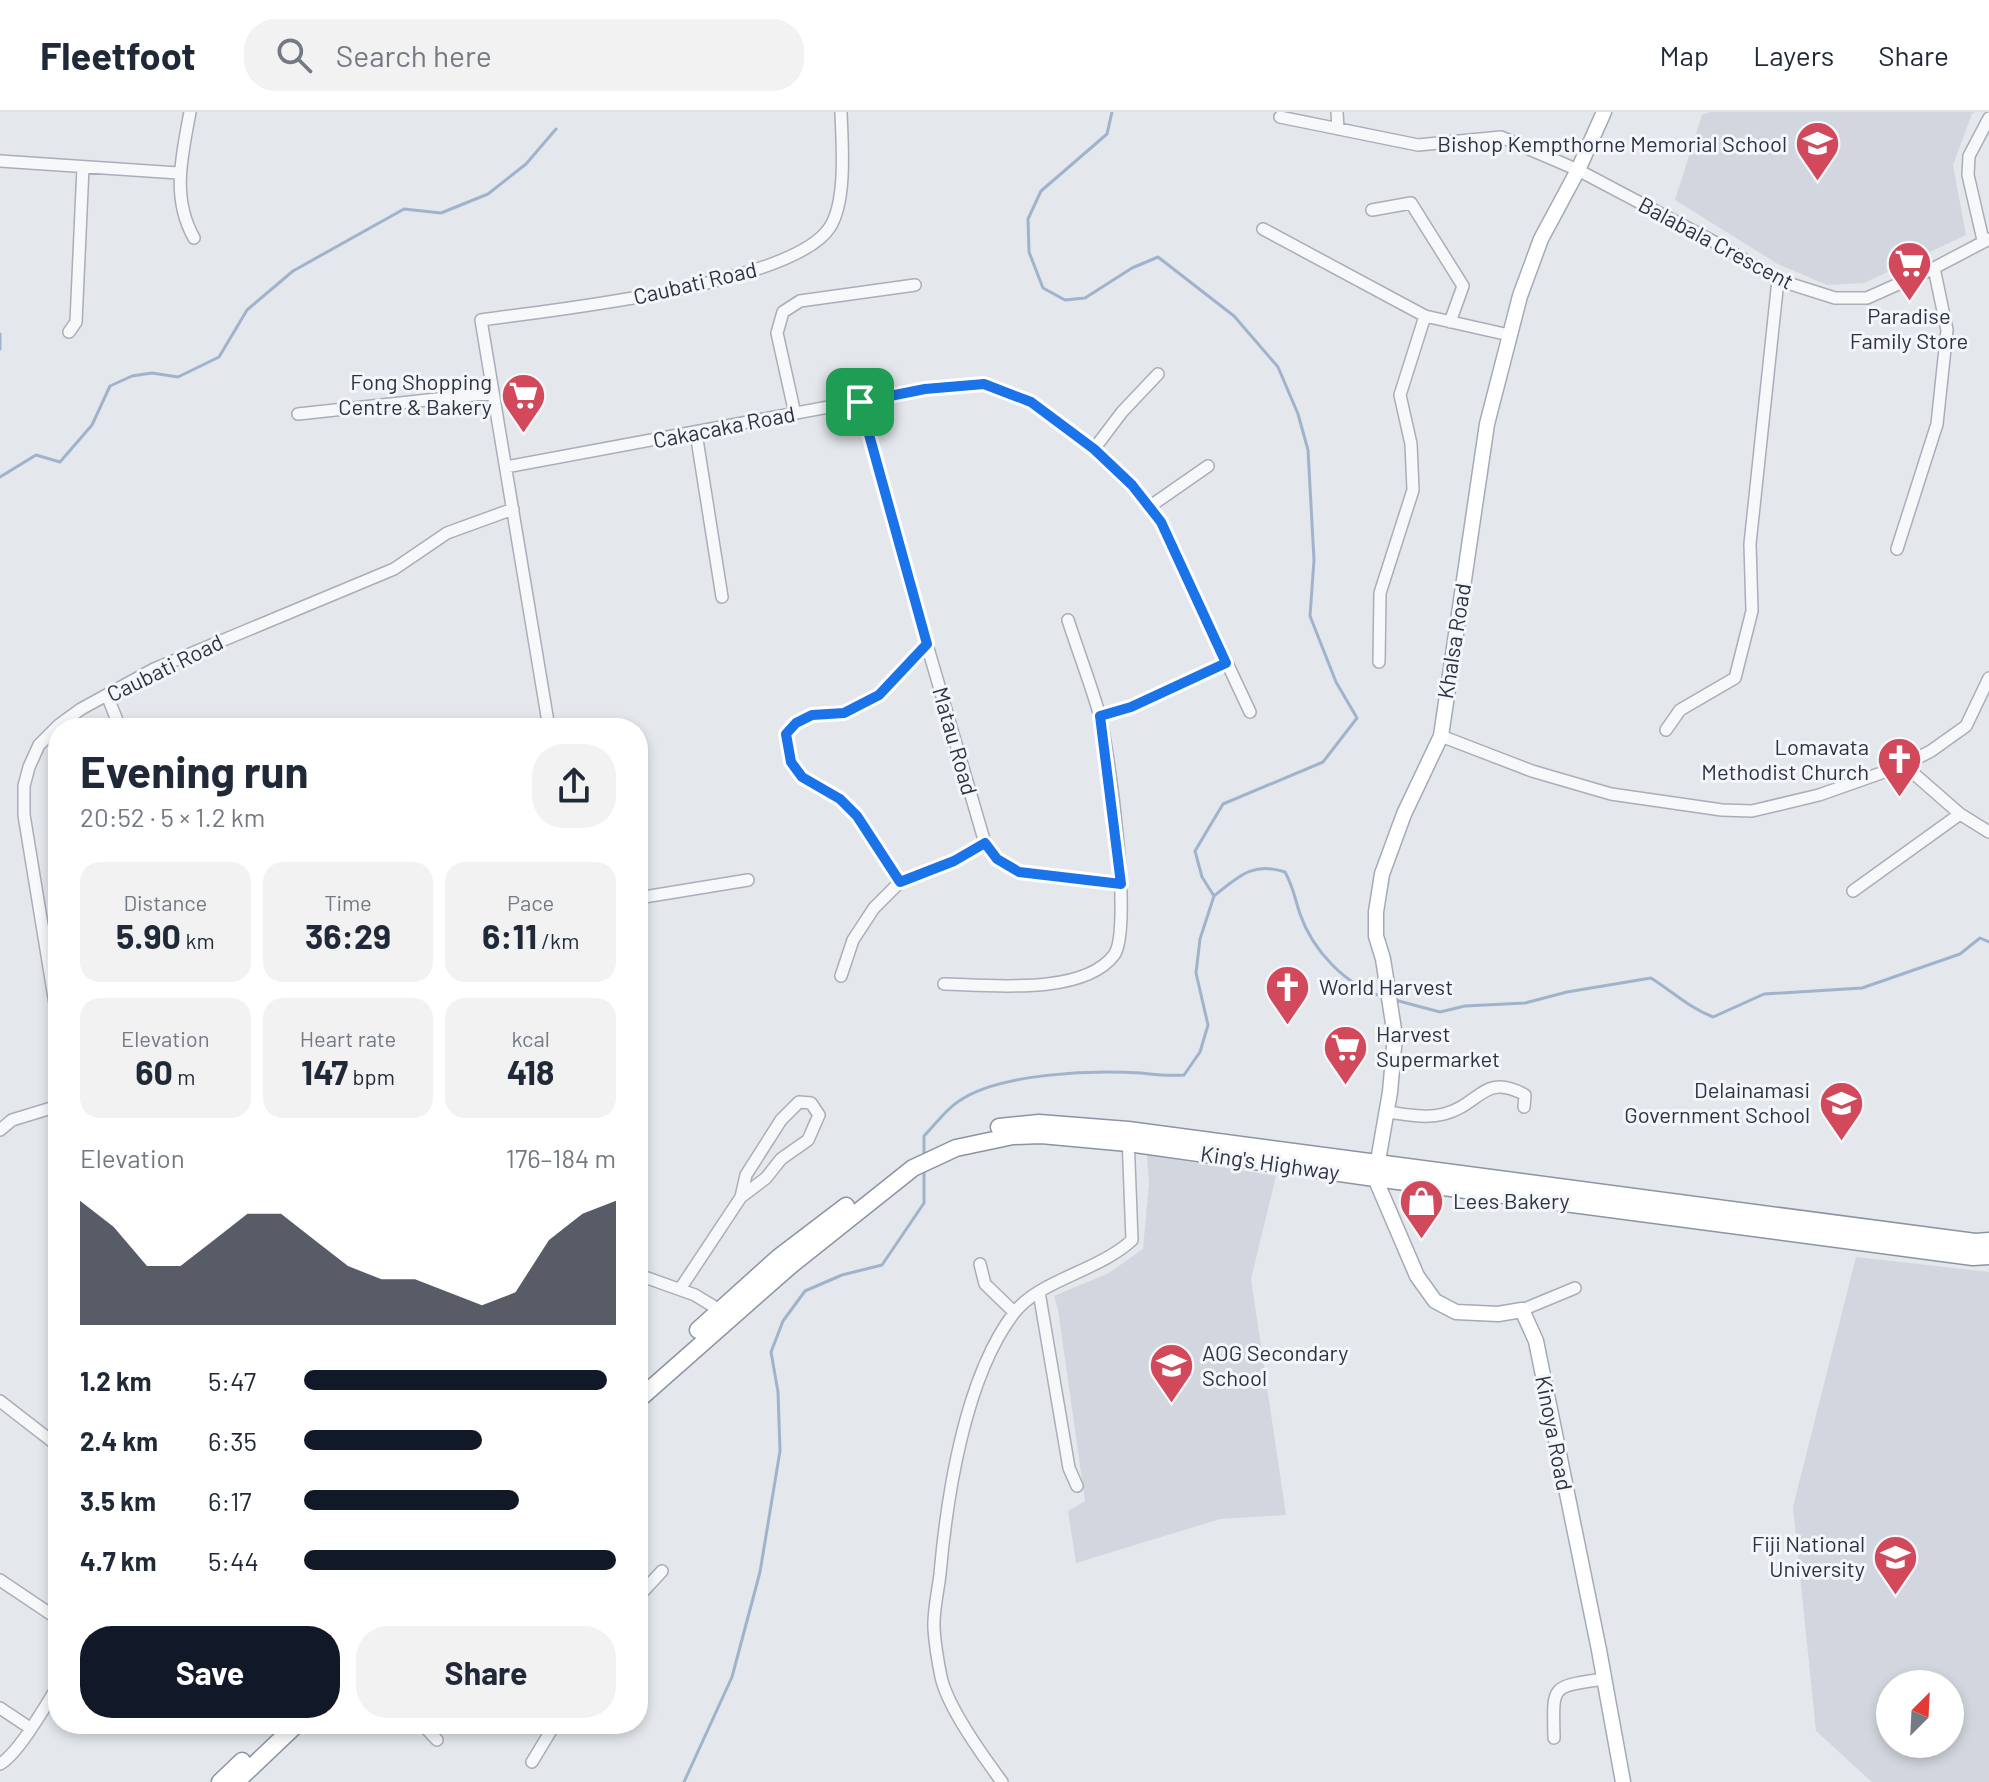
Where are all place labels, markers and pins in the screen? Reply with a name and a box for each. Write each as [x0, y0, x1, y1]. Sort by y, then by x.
school or university icon: Bishop Kempthorne Memorial School [1794, 120, 1842, 183]
place label: Bishop Kempthorne Memorial School [1437, 130, 1787, 156]
supermarket icon: Paradise Family Store [1885, 239, 1933, 302]
place label: Paradise Family Store [1850, 302, 1968, 353]
place label: Fong Shopping Centre & Bakery [338, 368, 492, 419]
pin [826, 368, 894, 436]
supermarket icon: Fong Shopping Centre & Bakery [499, 371, 547, 434]
place label: Lomavata Methodist Church [1701, 733, 1869, 784]
church icon: Lomavata Methodist Church [1876, 736, 1924, 799]
church icon: World Harvest [1264, 963, 1312, 1026]
place label: World Harvest [1319, 973, 1453, 999]
place label: Harvest Supermarket [1376, 1020, 1500, 1071]
supermarket icon: Harvest Supermarket [1321, 1023, 1369, 1086]
place label: Delainamasi Government School [1624, 1076, 1810, 1127]
school or university icon: Delainamasi Government School [1817, 1079, 1865, 1142]
shop icon: Lees Bakery [1398, 1177, 1446, 1240]
place label: Lees Bakery [1453, 1187, 1570, 1213]
place label: AOG Secondary School [1202, 1339, 1348, 1390]
school or university icon: AOG Secondary School [1147, 1342, 1195, 1405]
place label: Fiji National University [1752, 1530, 1865, 1581]
school or university icon: Fiji National University [1872, 1533, 1920, 1596]

